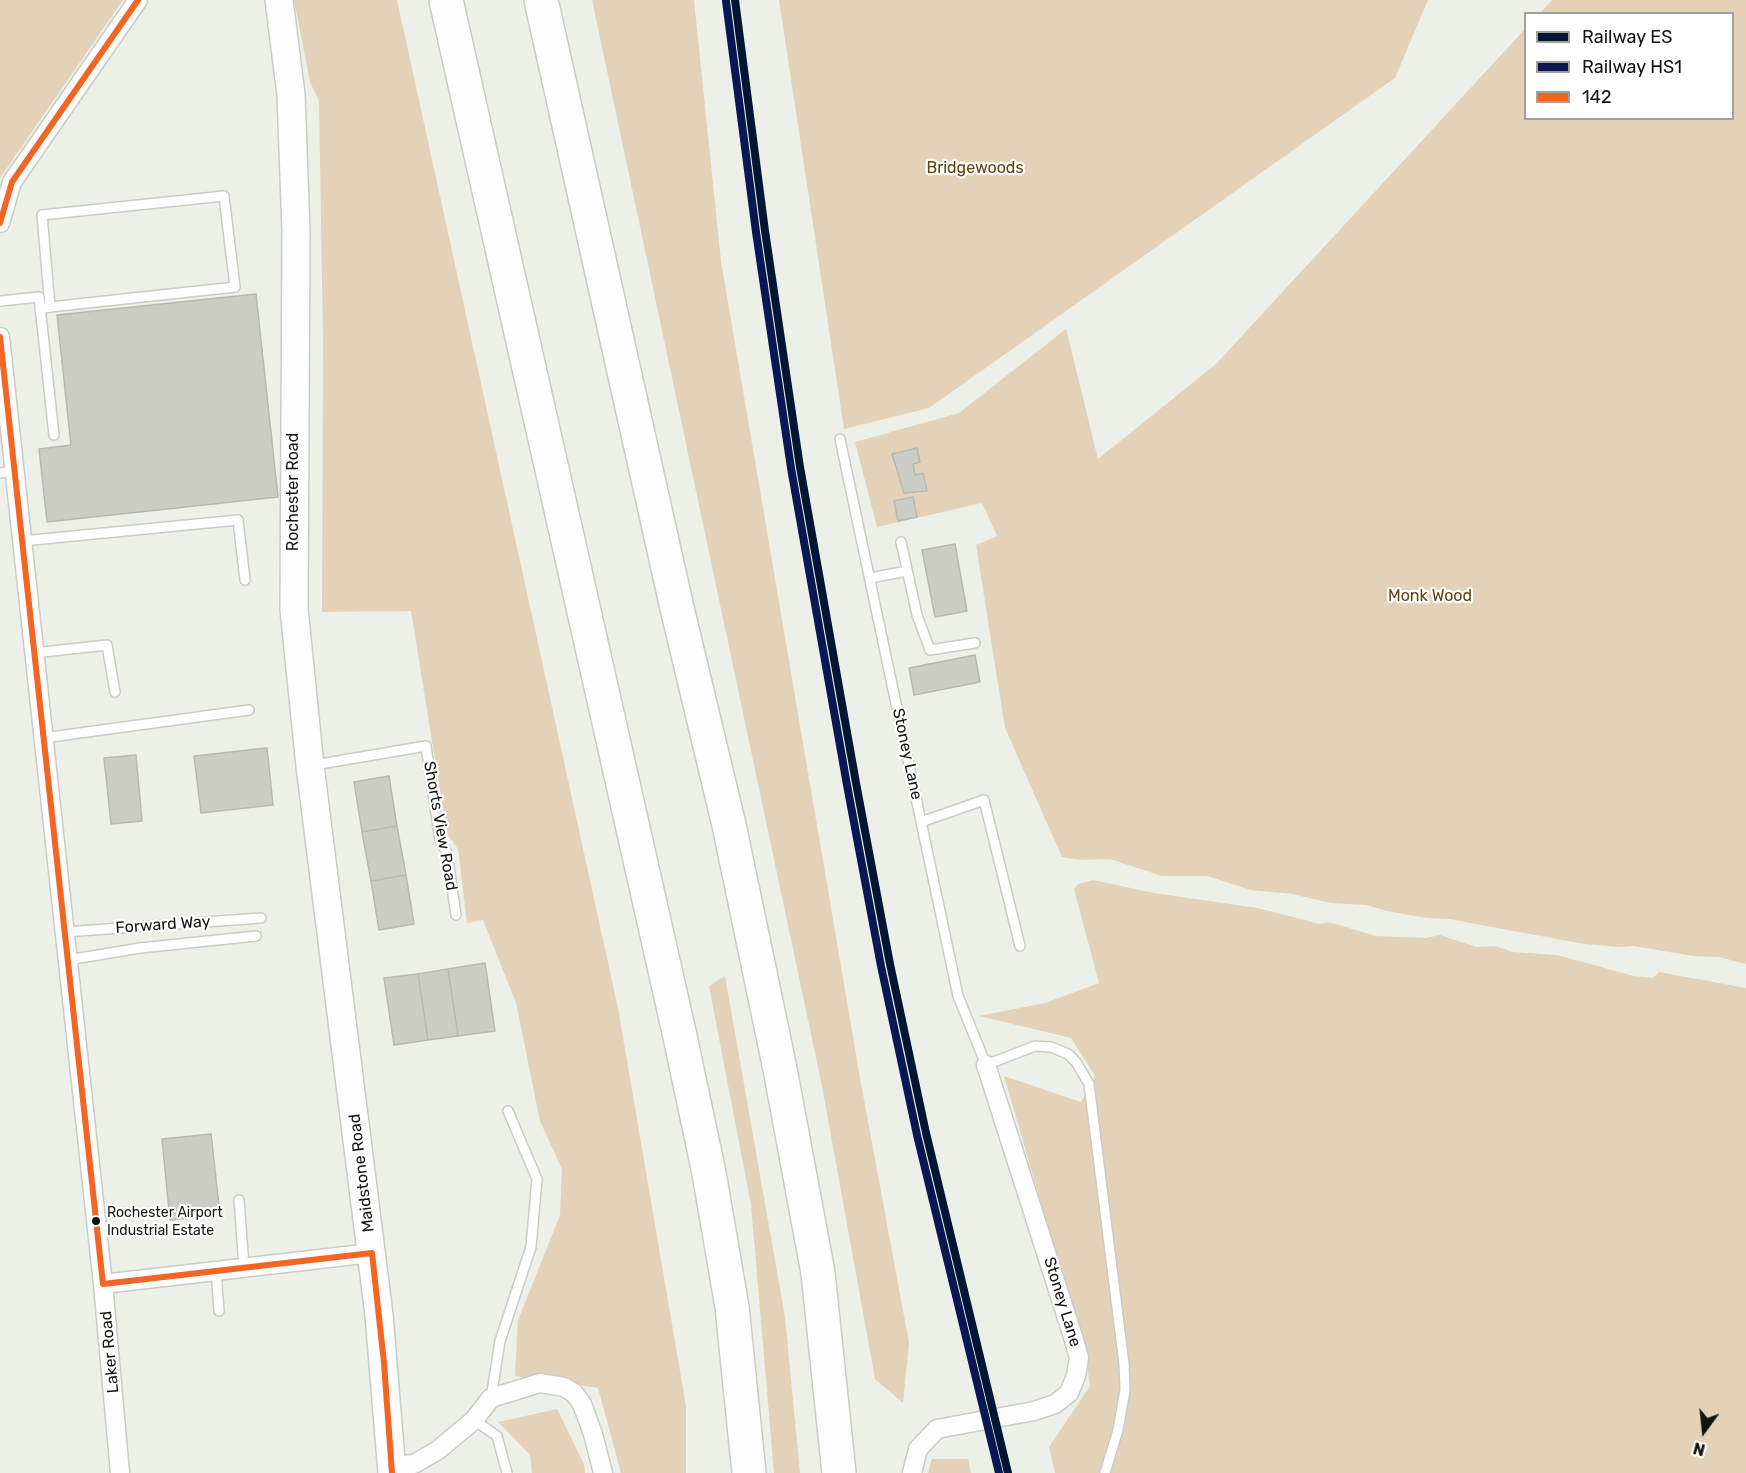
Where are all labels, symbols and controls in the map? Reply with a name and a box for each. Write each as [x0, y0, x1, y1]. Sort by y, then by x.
legend [1524, 12, 1734, 120]
text: Railway ES [1582, 26, 1672, 48]
text: Railway HS1 [1582, 56, 1682, 78]
text: 142 [1582, 86, 1611, 108]
park label: Bridgewoods [926, 158, 1024, 178]
street label: Rochester Road [283, 433, 303, 551]
park label: Monk Wood [1388, 586, 1472, 606]
street label: Stoney Lane [888, 707, 926, 801]
street label: Shorts View Road [419, 760, 461, 892]
street label: Forward Way [115, 912, 211, 938]
street label: Maidstone Road [345, 1113, 379, 1233]
place label: Rochester Airport Industrial Estate [107, 1205, 223, 1238]
marker: Rochester Airport Industrial Estate [90, 1215, 102, 1227]
street label: Stoney Lane [1039, 1255, 1085, 1349]
street label: Laker Road [97, 1310, 123, 1394]
north arrow [1674, 1401, 1734, 1461]
text: N [1691, 1438, 1707, 1460]

